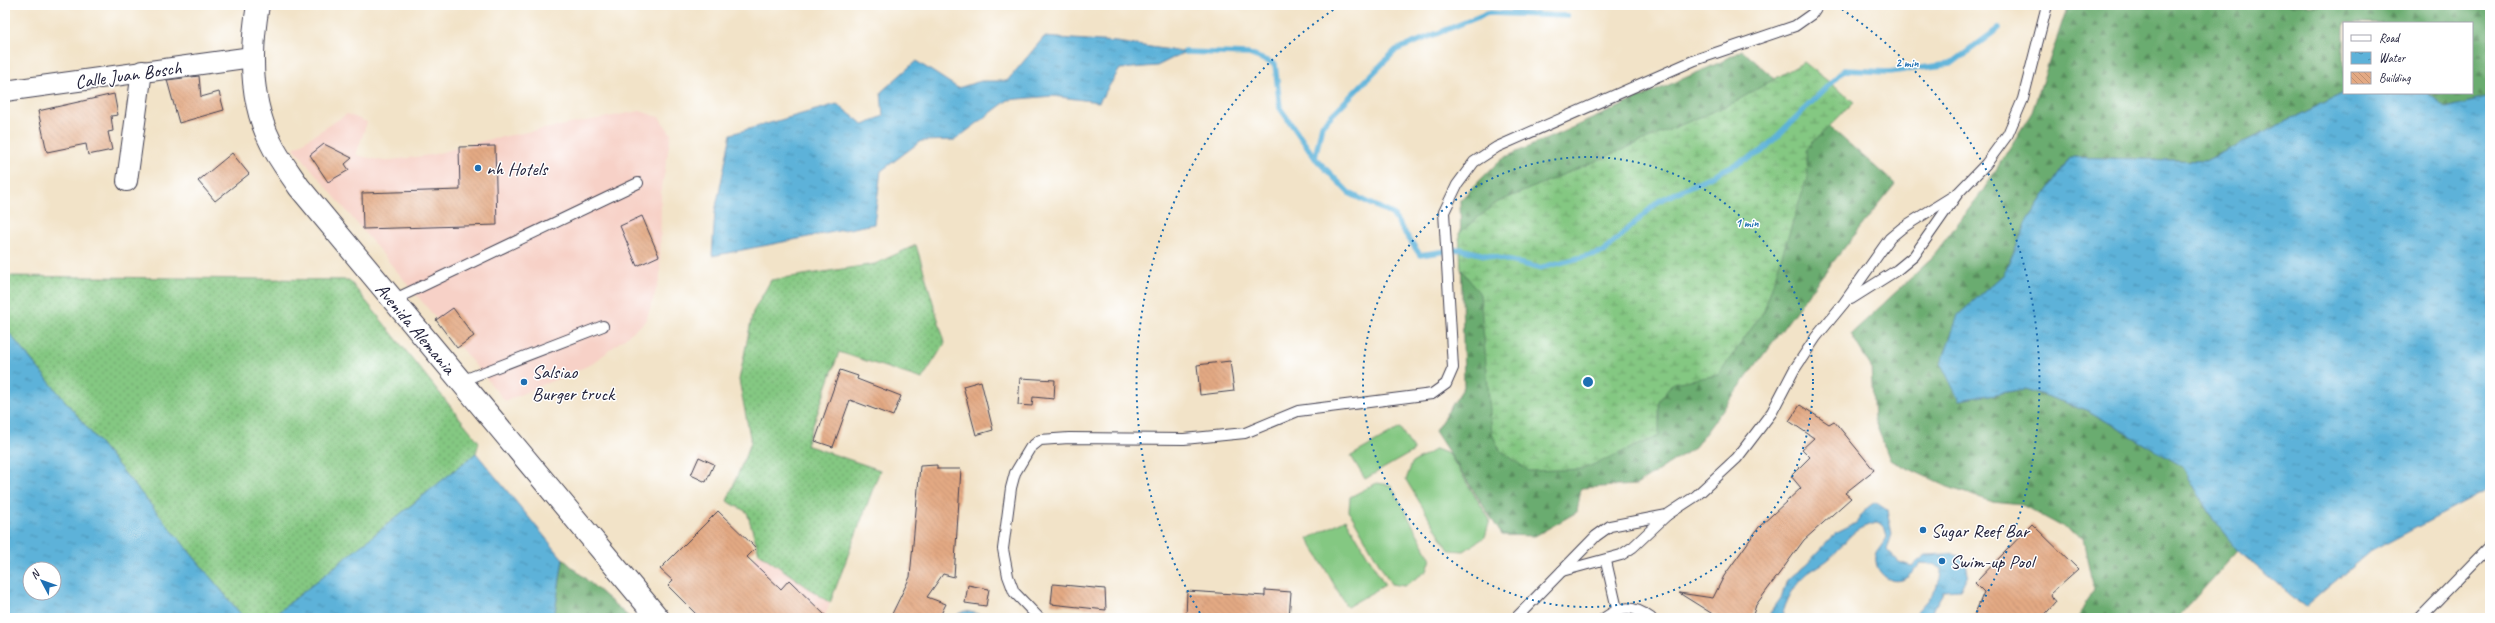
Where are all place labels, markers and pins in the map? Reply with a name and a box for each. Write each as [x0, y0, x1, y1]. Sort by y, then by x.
place label: nh Hotels [486, 157, 549, 181]
marker: nh Hotels [473, 163, 483, 173]
place label: Salsiao Burger truck [532, 360, 616, 406]
centre of rings [1581, 375, 1595, 389]
marker: Salsiao Burger truck [519, 377, 529, 387]
place label: Sugar Reef Bar [1931, 519, 2031, 543]
marker: Sugar Reef Bar [1918, 525, 1928, 535]
place label: Swim-up Pool [1950, 550, 2038, 574]
marker: Swim-up Pool [1937, 556, 1947, 566]

